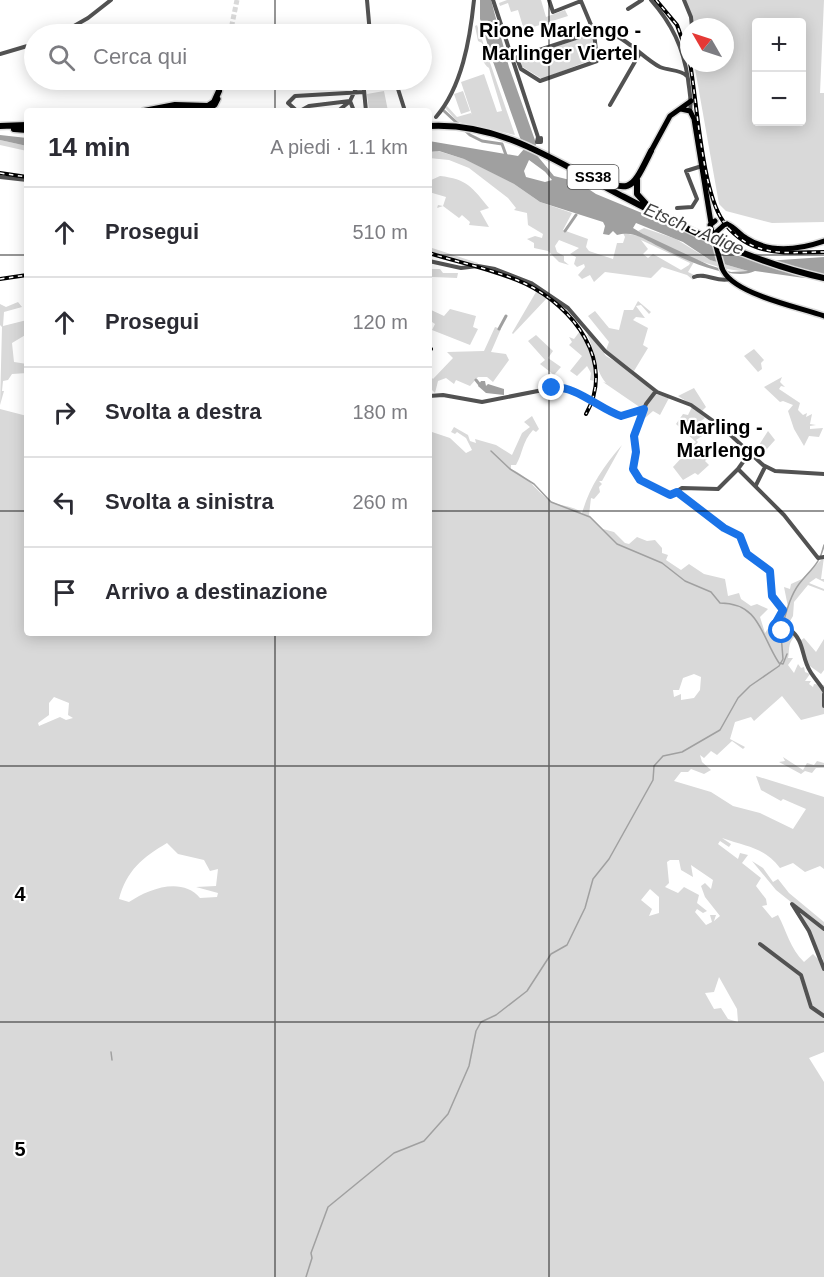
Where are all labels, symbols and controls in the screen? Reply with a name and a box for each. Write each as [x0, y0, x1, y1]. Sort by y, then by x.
north arrow [680, 18, 734, 72]
map controls [752, 18, 806, 126]
button: + [752, 18, 806, 72]
district label: Rione Marlengo - Marlinger Viertel [479, 19, 641, 64]
search box [24, 24, 432, 90]
icon: search [45, 41, 78, 74]
text: Cerca qui [93, 44, 187, 69]
button: − [752, 72, 806, 126]
text: 14 min [48, 132, 130, 162]
text: A piedi · 1.1 km [270, 136, 408, 158]
road number: SS38 [568, 165, 618, 189]
water label: Etsch - Adige [641, 199, 747, 259]
icon: ahead [48, 216, 81, 249]
text: Prosegui [105, 219, 199, 244]
text: 510 m [352, 221, 408, 243]
icon: ahead [48, 306, 81, 339]
text: Prosegui [105, 309, 199, 334]
text: 120 m [352, 311, 408, 333]
route end [538, 374, 564, 400]
icon: right [48, 396, 81, 429]
text: Svolta a destra [105, 399, 262, 424]
text: 180 m [352, 401, 408, 423]
district label: Marling - Marlengo [677, 416, 765, 461]
icon: left [48, 486, 81, 519]
text: Svolta a sinistra [105, 489, 274, 514]
text: 260 m [352, 491, 408, 513]
icon: arrive [48, 576, 81, 609]
text: Arrivo a destinazione [105, 579, 328, 604]
route start [768, 617, 794, 643]
text: 4 [14, 883, 26, 905]
text: 5 [14, 1138, 26, 1160]

